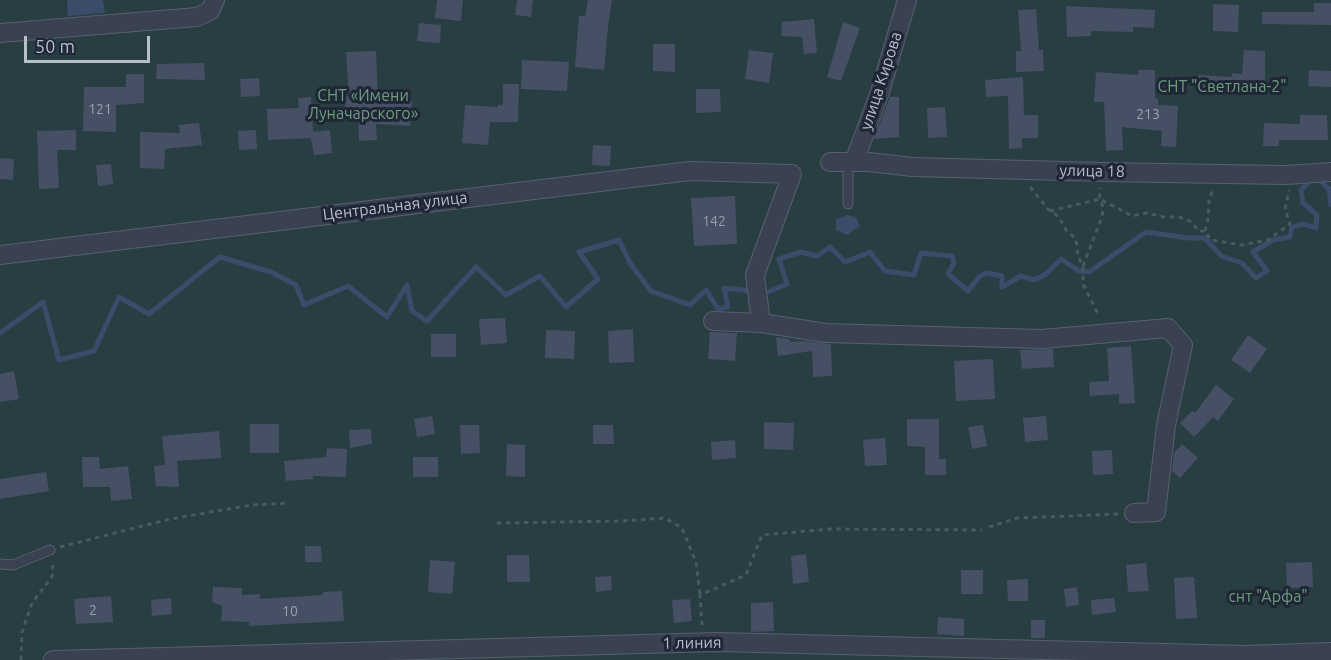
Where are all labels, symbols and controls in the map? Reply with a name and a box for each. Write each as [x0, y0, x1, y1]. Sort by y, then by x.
scale bar [27, 24, 153, 62]
street label: улица Кирова [856, 29, 906, 133]
text: 50 m [35, 36, 75, 56]
park label: СНТ "Светлана-2" [1157, 77, 1287, 97]
park label: СНТ «Имени Луначарского» [308, 86, 418, 124]
house number: 121 [88, 101, 112, 117]
house number: 213 [1136, 106, 1160, 122]
street label: улица 18 [1059, 161, 1125, 181]
street label: Центральная улица [322, 188, 468, 224]
house number: 142 [702, 213, 726, 229]
park label: снт "Арфа" [1228, 587, 1308, 607]
house number: 2 [89, 602, 97, 618]
house number: 10 [282, 603, 298, 619]
street label: 1 линия [662, 633, 722, 653]

